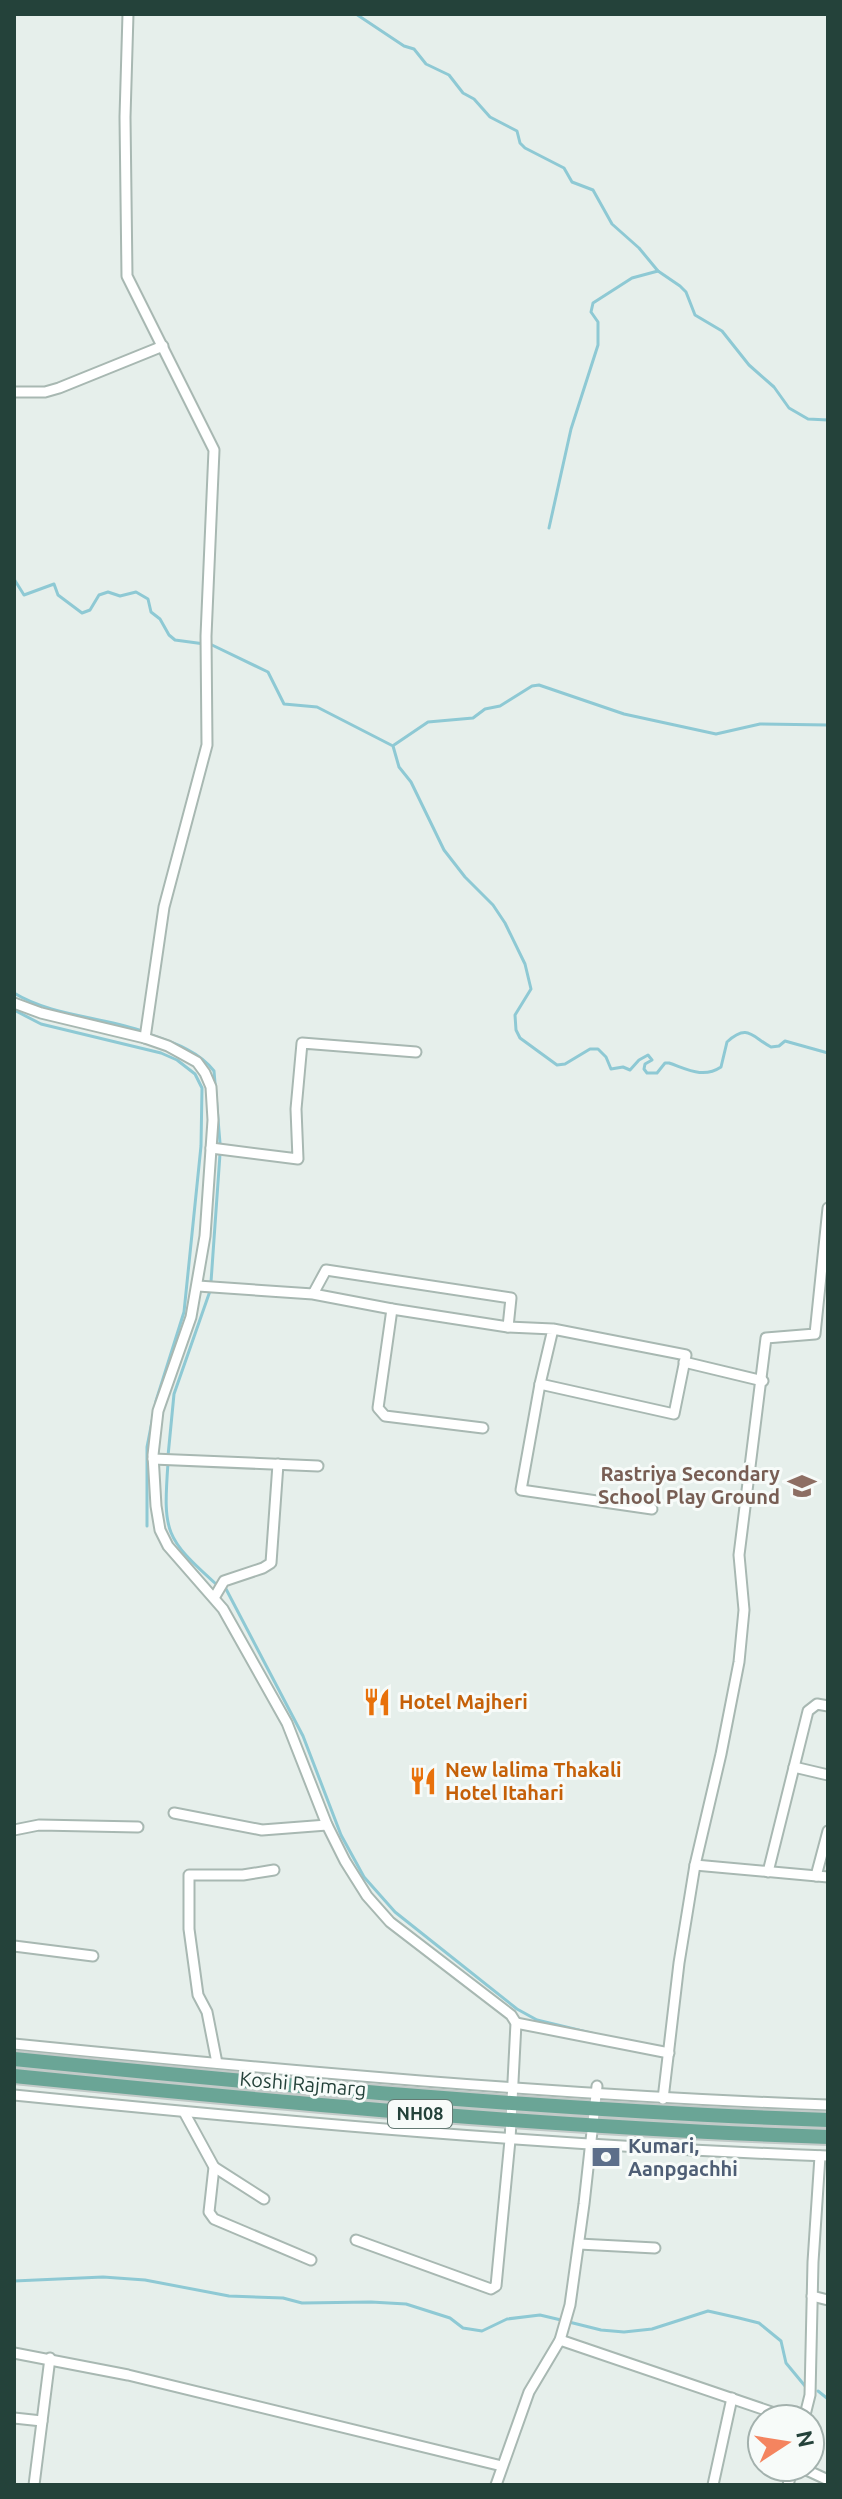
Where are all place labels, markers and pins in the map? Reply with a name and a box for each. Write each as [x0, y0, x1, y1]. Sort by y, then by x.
place label: Rastriya Secondary School Play Ground [598, 1462, 780, 1508]
school or university icon: Rastriya Secondary School Play Ground [787, 1471, 817, 1501]
restaurant icon: Hotel Majheri [362, 1687, 392, 1717]
place label: Hotel Majheri [399, 1690, 528, 1713]
place label: New lalima Thakali Hotel Itahari [445, 1758, 622, 1804]
restaurant icon: New lalima Thakali Hotel Itahari [408, 1766, 438, 1796]
place label: Kumari, Aanpgachhi [628, 2134, 738, 2180]
bank icon: Kumari, Aanpgachhi [591, 2142, 621, 2172]

